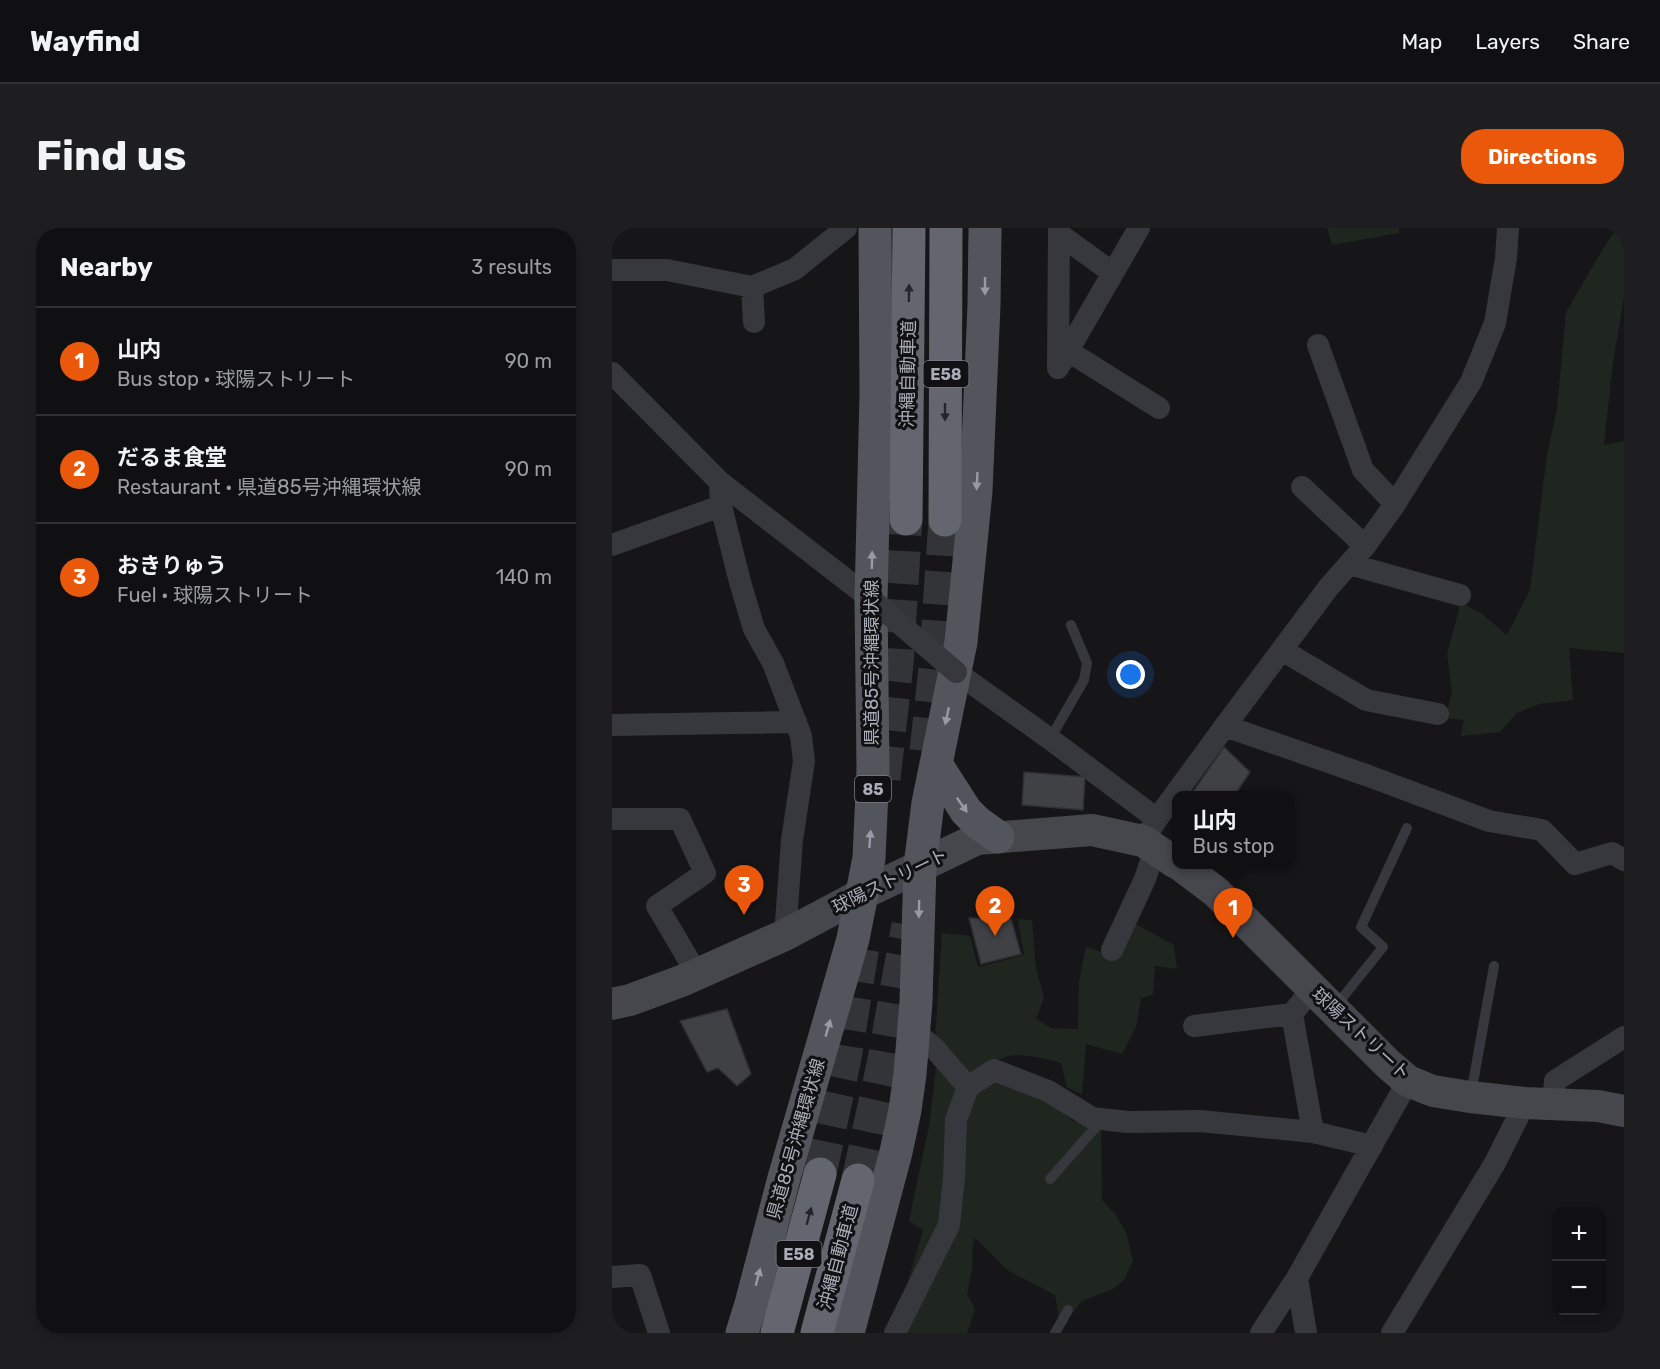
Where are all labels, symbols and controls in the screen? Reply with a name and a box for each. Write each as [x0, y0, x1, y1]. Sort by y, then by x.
text: Wayfind [30, 25, 140, 58]
text: Map [1401, 29, 1442, 54]
text: Layers [1475, 29, 1540, 54]
text: Share [1573, 29, 1630, 54]
button: Directions [1461, 129, 1624, 184]
text: Find us [36, 131, 187, 181]
text: Nearby [60, 252, 153, 283]
text: 3 results [471, 255, 552, 279]
one-way arrow [980, 277, 989, 296]
one-way arrow [904, 283, 913, 302]
street label: 沖縄自動車道 [896, 320, 920, 428]
text: 山内 [117, 336, 161, 363]
text: 1 [75, 349, 84, 373]
text: 90 m [505, 349, 552, 373]
road number: E58 [924, 361, 968, 387]
text: Bus stop · 球陽ストリート [117, 367, 355, 391]
one-way arrow [940, 403, 950, 422]
text: だるま食堂 [117, 444, 227, 471]
text: 2 [73, 457, 86, 481]
text: 90 m [505, 457, 552, 481]
one-way arrow [972, 472, 981, 491]
text: Restaurant · 県道85号沖縄環状線 [117, 475, 422, 499]
one-way arrow [867, 550, 877, 569]
text: おきりゅう [117, 552, 227, 579]
text: 3 [73, 565, 86, 589]
text: 140 m [496, 565, 552, 589]
street label: 県道85号沖縄環状線 [861, 580, 883, 746]
text: Fuel · 球陽ストリート [117, 583, 313, 607]
your location [1116, 660, 1145, 689]
one-way arrow [941, 707, 951, 725]
road number: 85 [855, 776, 891, 802]
popup [1172, 791, 1295, 869]
one-way arrow [956, 796, 968, 812]
text: 山内 [1193, 807, 1237, 834]
one-way arrow [865, 829, 875, 848]
text: Bus stop [1193, 834, 1274, 858]
street label: 球陽ストリート [829, 843, 951, 919]
pin: 3 [724, 866, 764, 915]
pin: 2 [976, 886, 1015, 936]
pin: 1 [1214, 888, 1252, 938]
one-way arrow [915, 899, 924, 918]
street label: 球陽ストリート [1307, 983, 1415, 1085]
one-way arrow [823, 1019, 833, 1038]
street label: 県道85号沖縄環状線 [763, 1056, 829, 1222]
street label: 沖縄自動車道 [813, 1202, 863, 1312]
one-way arrow [805, 1207, 814, 1225]
map controls [1552, 1207, 1606, 1315]
button: + [1552, 1207, 1606, 1261]
road number: E58 [776, 1241, 822, 1267]
button: − [1552, 1261, 1606, 1315]
one-way arrow [754, 1268, 763, 1286]

